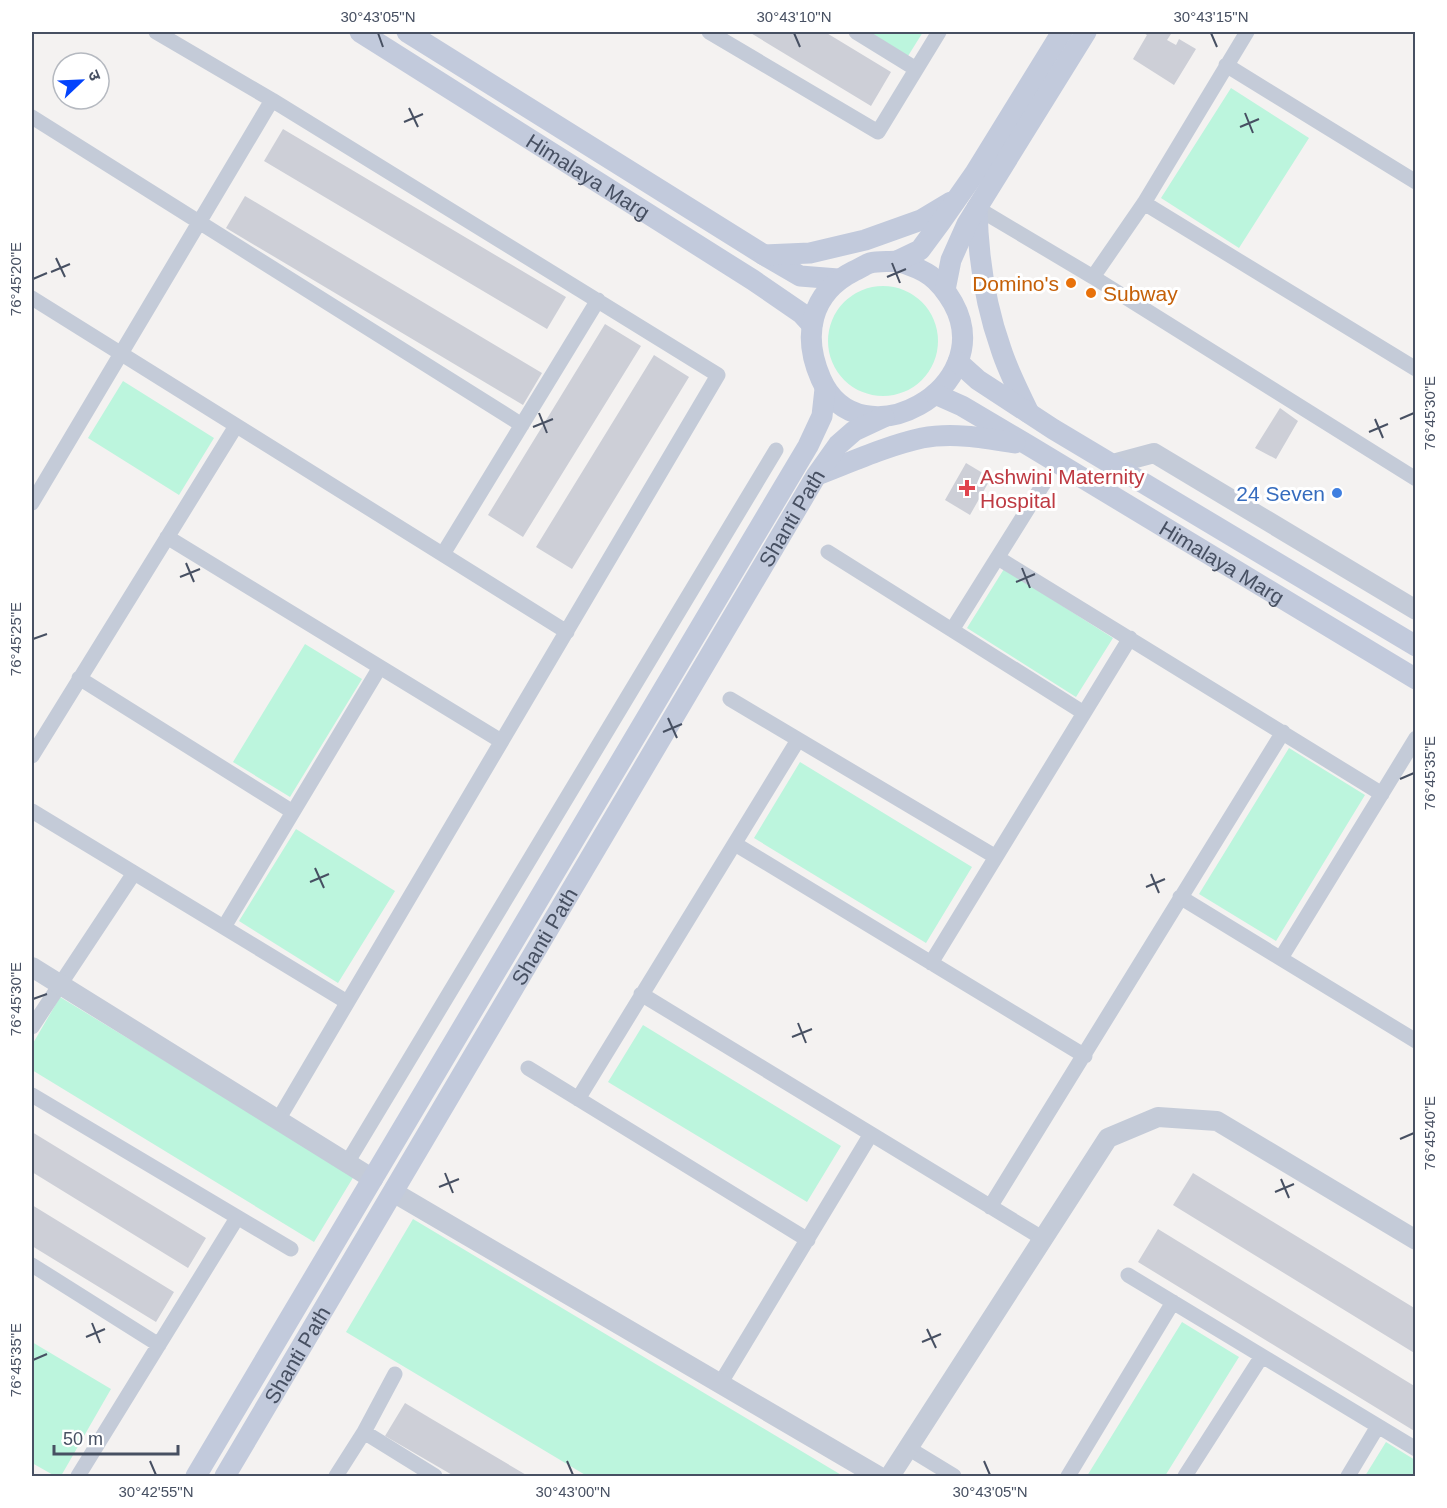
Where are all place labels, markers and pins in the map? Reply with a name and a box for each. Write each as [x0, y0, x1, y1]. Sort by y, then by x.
place label: Domino's [972, 272, 1059, 295]
marker: Domino's [1064, 276, 1078, 290]
place label: Subway [1103, 282, 1178, 305]
marker: Subway [1084, 286, 1098, 300]
place label: Ashwini Maternity Hospital [980, 465, 1145, 512]
marker: Ashwini Maternity Hospital [958, 479, 976, 497]
place label: 24 Seven [1236, 482, 1325, 505]
marker: 24 Seven [1330, 486, 1344, 500]

